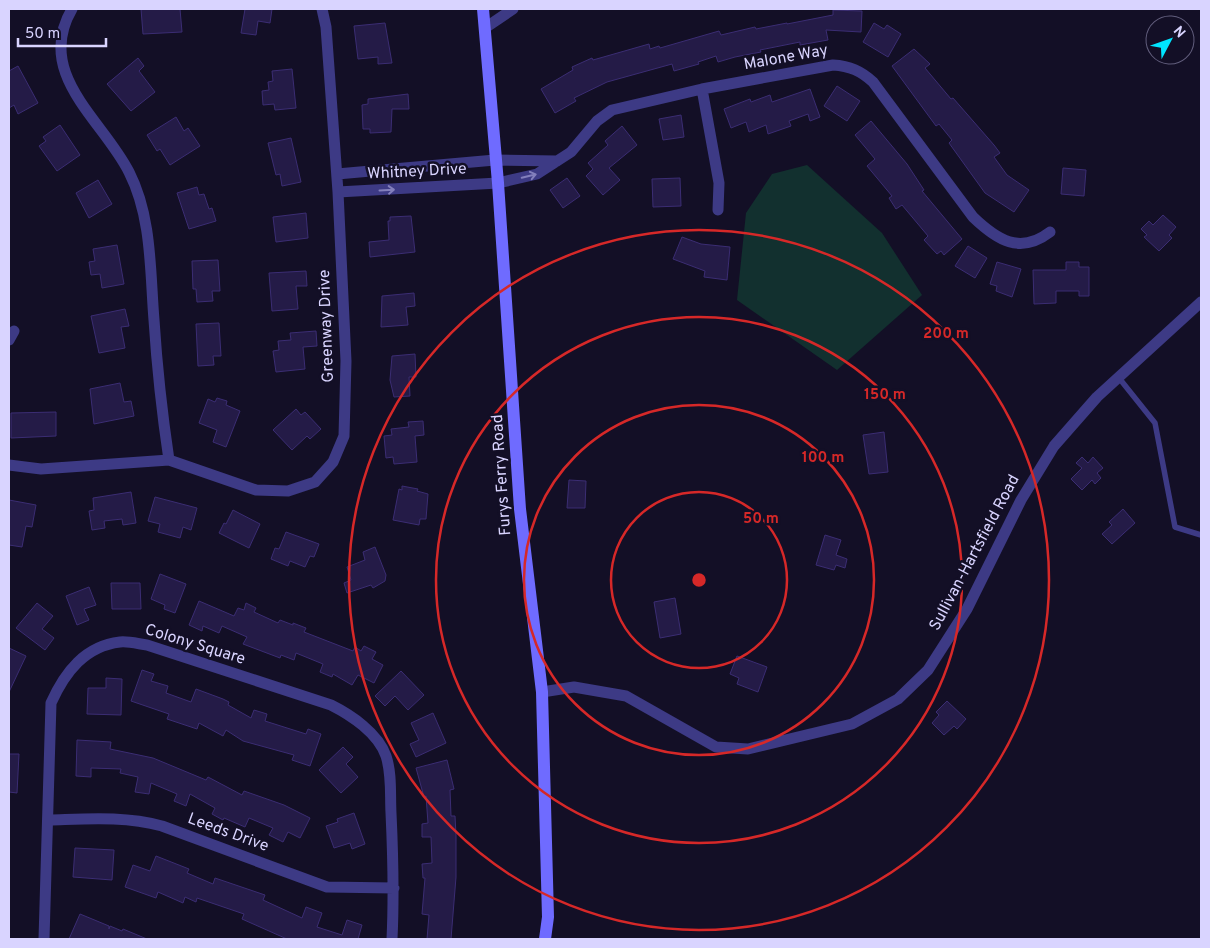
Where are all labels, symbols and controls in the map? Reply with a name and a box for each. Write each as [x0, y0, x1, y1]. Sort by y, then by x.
scale bar [18, 15, 105, 47]
north arrow [1145, 15, 1195, 65]
text: N [1169, 23, 1188, 42]
text: 50 m [25, 25, 60, 44]
street label: Malone Way [742, 41, 830, 75]
street label: Whitney Drive [367, 159, 467, 185]
one-way arrow [521, 171, 537, 180]
one-way arrow [379, 185, 395, 194]
street label: Greenway Drive [315, 269, 339, 383]
text: 200 m [923, 325, 969, 344]
text: 150 m [864, 386, 906, 405]
street label: Furys Ferry Road [488, 414, 516, 536]
text: 100 m [802, 449, 844, 468]
street label: Sullivan-Hartsfield Road [925, 472, 1025, 634]
text: 50 m [743, 510, 779, 529]
centre of rings [690, 571, 708, 589]
street label: Colony Square [142, 620, 248, 670]
street label: Leeds Drive [185, 809, 271, 857]

